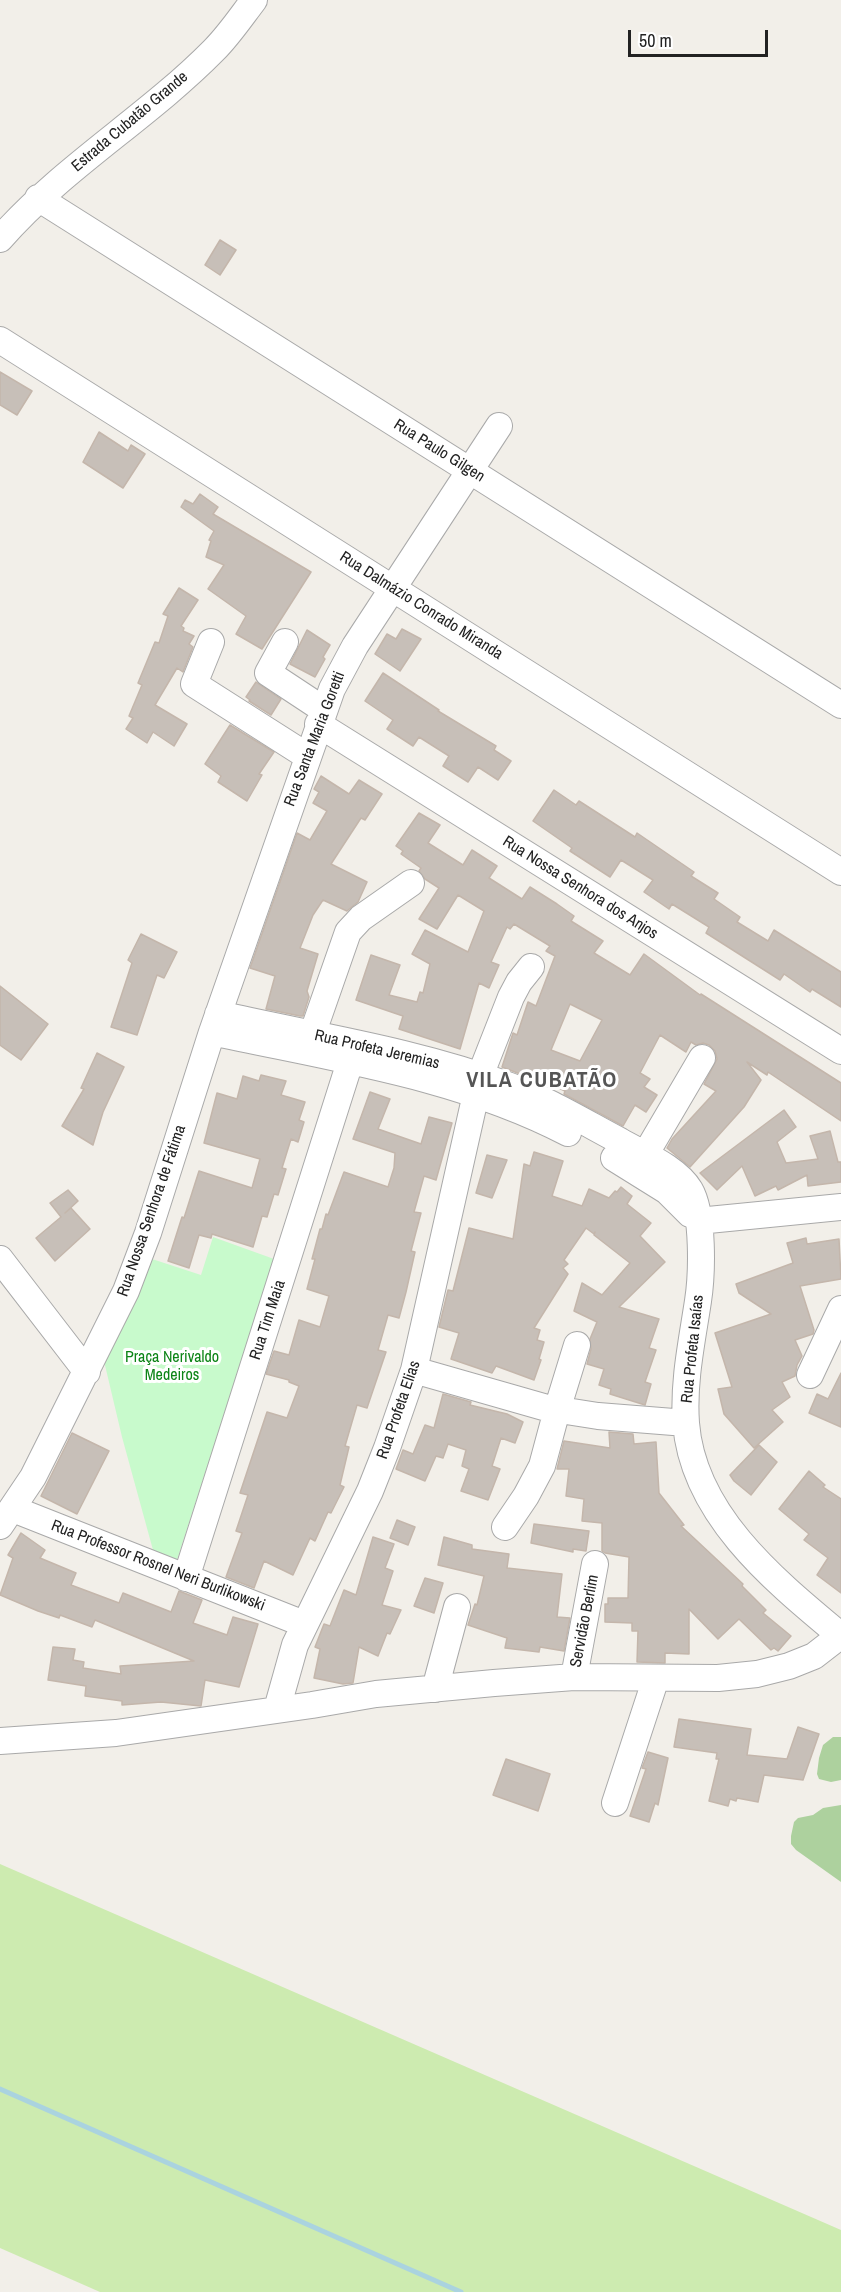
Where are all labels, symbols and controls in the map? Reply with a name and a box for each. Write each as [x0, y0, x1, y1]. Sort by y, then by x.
scale bar [631, 18, 770, 56]
text: 50 m [639, 28, 672, 53]
street label: Estrada Cubatão Grande [68, 68, 192, 176]
street label: Rua Paulo Gilgen [390, 415, 488, 487]
street label: Rua Dalmázio Conrado Miranda [336, 548, 506, 664]
street label: Rua Santa Maria Goretti [280, 669, 350, 809]
street label: Rua Nossa Senhora dos Anjos [499, 832, 661, 944]
street label: Rua Profeta Jeremias [313, 1026, 441, 1074]
district label: VILA CUBATÃO [466, 1068, 618, 1094]
street label: Rua Nossa Senhora de Fátima [114, 1123, 190, 1299]
street label: Rua Tim Maia [246, 1278, 290, 1362]
street label: Rua Profeta Isaías [678, 1294, 708, 1404]
park label: Praça Nerivaldo Medeiros [125, 1348, 219, 1386]
street label: Rua Profeta Elias [373, 1358, 425, 1462]
street label: Rua Professor Rosnel Neri Burlikowski [48, 1516, 268, 1616]
street label: Servidão Berlim [567, 1573, 603, 1669]

